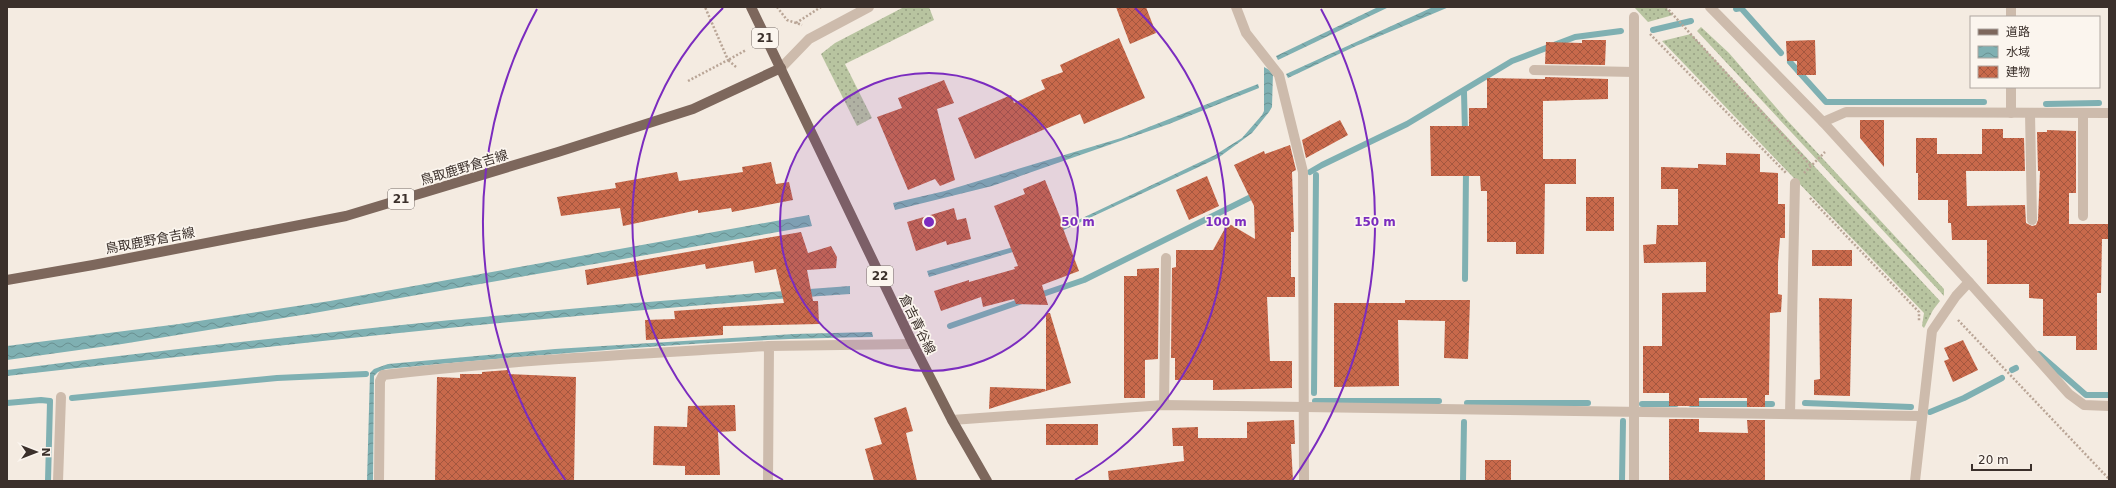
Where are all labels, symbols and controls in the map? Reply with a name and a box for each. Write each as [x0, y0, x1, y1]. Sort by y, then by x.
legend [1970, 16, 2100, 88]
text: 道路 [2006, 25, 2030, 39]
road number: 21 [752, 28, 778, 48]
text: 水域 [2006, 45, 2030, 59]
text: 建物 [2006, 65, 2030, 79]
street label: 鳥取鹿野倉吉線 [418, 147, 510, 188]
road number: 21 [388, 189, 414, 209]
centre of rings [922, 215, 936, 229]
text: 50 m [1061, 215, 1095, 229]
text: 100 m [1205, 215, 1247, 229]
text: 150 m [1354, 215, 1396, 229]
street label: 鳥取鹿野倉吉線 [104, 224, 196, 257]
road number: 22 [867, 266, 893, 286]
street label: 倉吉青谷線 [897, 292, 939, 357]
north arrow [16, 432, 56, 472]
scale bar [1972, 446, 2031, 472]
text: N [39, 447, 52, 457]
text: 20 m [1978, 453, 2009, 467]

